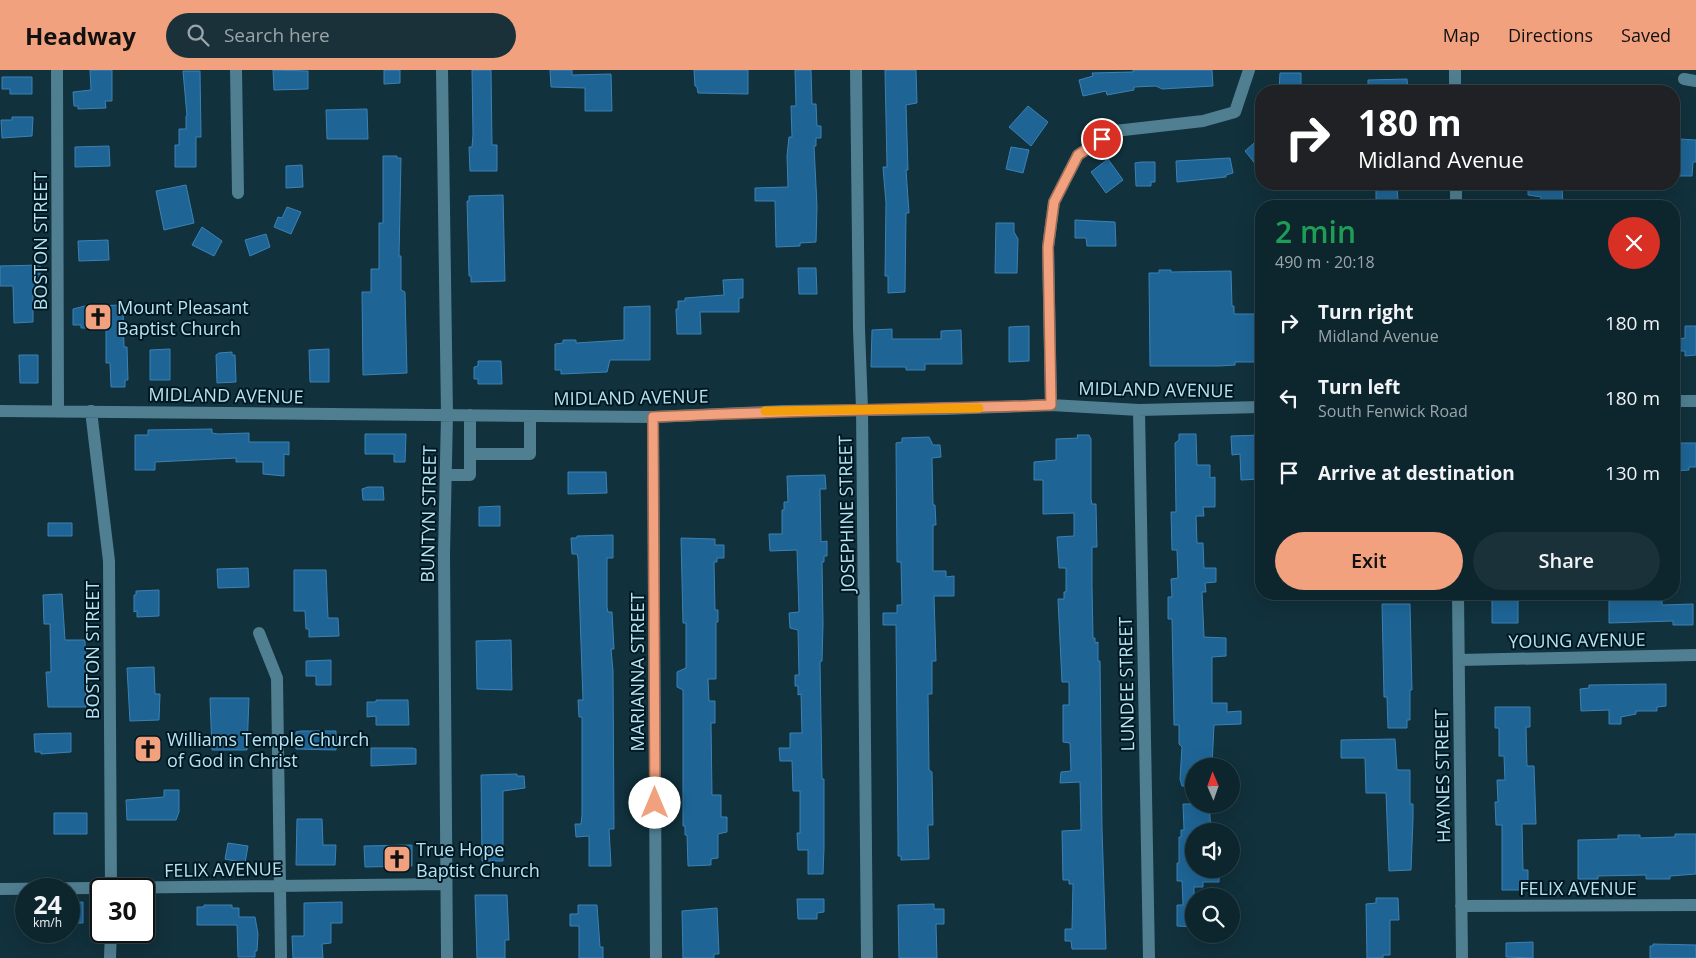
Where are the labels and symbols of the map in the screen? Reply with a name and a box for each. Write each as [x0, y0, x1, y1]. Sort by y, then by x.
pin [1081, 118, 1123, 160]
street label: BOSTON STREET [28, 172, 52, 310]
place label: Mount Pleasant Baptist Church [117, 295, 249, 340]
church icon: Mount Pleasant Baptist Church [83, 302, 113, 332]
street label: MIDLAND AVENUE [1078, 376, 1234, 402]
street label: MIDLAND AVENUE [148, 382, 304, 408]
street label: MIDLAND AVENUE [553, 384, 709, 410]
street label: JOSEPHINE STREET [833, 435, 859, 595]
street label: BUNTYN STREET [415, 445, 441, 583]
street label: BOSTON STREET [80, 581, 104, 719]
street label: MARIANNA STREET [625, 592, 649, 752]
street label: LUNDEE STREET [1113, 616, 1139, 752]
street label: YOUNG AVENUE [1508, 627, 1646, 653]
street label: HAYNES STREET [1429, 709, 1455, 843]
place label: Williams Temple Church of God in Christ [167, 727, 369, 772]
church icon: Williams Temple Church of God in Christ [133, 734, 163, 764]
north arrow [1185, 758, 1240, 812]
position arrow [628, 776, 680, 828]
place label: True Hope Baptist Church [416, 837, 540, 882]
church icon: True Hope Baptist Church [382, 844, 412, 874]
street label: FELIX AVENUE [164, 856, 282, 882]
street label: FELIX AVENUE [1519, 876, 1637, 900]
speed limit sign: 30 [90, 878, 155, 943]

